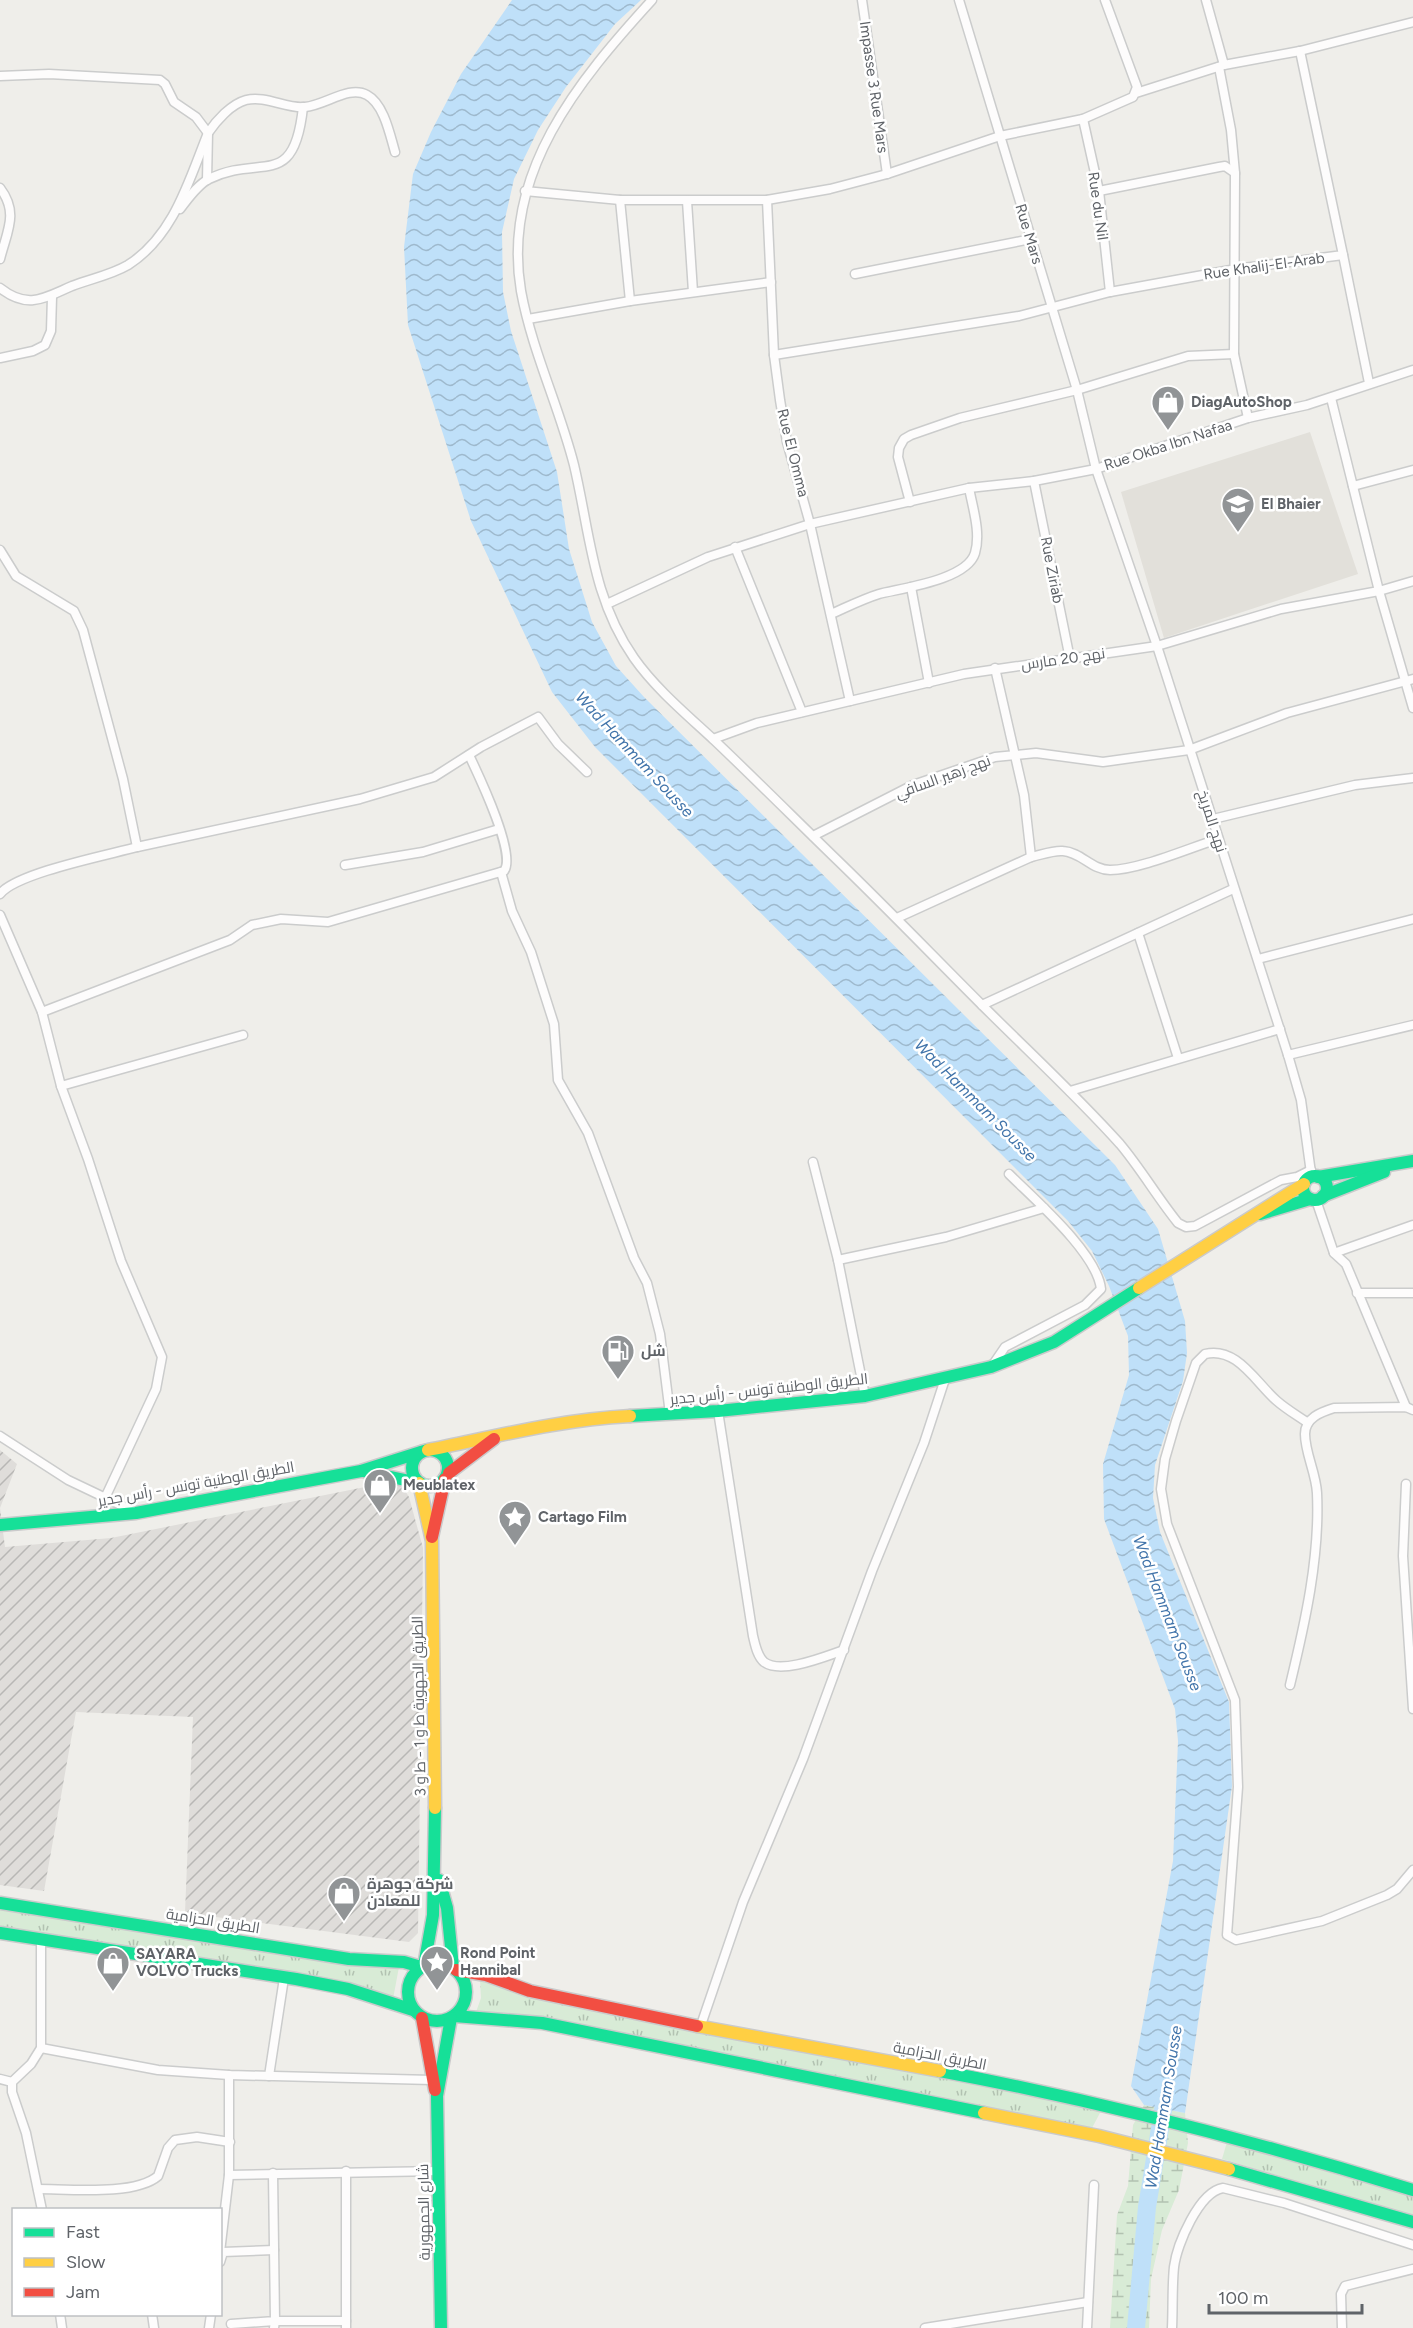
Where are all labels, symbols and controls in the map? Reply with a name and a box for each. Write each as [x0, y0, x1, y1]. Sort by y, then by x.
street label: Impasse 3 Rue Mars [856, 20, 892, 154]
street label: Rue du Nil [1084, 171, 1112, 241]
street label: Rue Mars [1011, 202, 1047, 266]
street label: Rue Khalij-El-Arab [1202, 249, 1326, 283]
shop icon: DiagAutoShop [1150, 384, 1186, 431]
place label: DiagAutoShop [1191, 393, 1292, 411]
street label: Rue El Omma [773, 407, 813, 499]
street label: Rue Okba Ibn Nafaa [1102, 416, 1234, 474]
school or university icon: El Bhaier [1220, 486, 1256, 533]
place label: El Bhaier [1261, 495, 1321, 513]
street label: Rue Ziriab [1037, 535, 1067, 605]
street label: نهج 20 مارس [1020, 644, 1107, 676]
water label: Wad Hammam Sousse [571, 688, 698, 821]
street label: نهج زهير السافي [893, 751, 994, 805]
street label: نهج المريخ [1192, 788, 1231, 855]
water label: Wad Hammam Sousse [911, 1035, 1041, 1166]
fuel station icon: شل [600, 1333, 636, 1380]
place label: شل [641, 1342, 666, 1360]
street label: الطريق الوطنية تونس - رأس جدير [668, 1369, 869, 1409]
street label: الطريق الوطنية تونس - رأس جدير [95, 1457, 296, 1511]
shop icon: Meublatex [362, 1467, 398, 1514]
place label: Meublatex [403, 1476, 475, 1494]
place icon: Cartago Film [497, 1499, 533, 1546]
place label: Cartago Film [538, 1508, 627, 1526]
water label: Wad Hammam Sousse [1129, 1533, 1206, 1694]
street label: الطريق الجهوية ط و 1 - ط و 3 [408, 1616, 431, 1796]
shop icon: شركة جوهرة للمعادن [326, 1875, 362, 1922]
place label: شركة جوهرة للمعادن [367, 1875, 454, 1910]
street label: الطريق الحزامية [165, 1905, 261, 1938]
place icon: Rond Point Hannibal [419, 1944, 455, 1991]
place label: Rond Point Hannibal [460, 1944, 536, 1979]
shop icon: SAYARA VOLVO Trucks [95, 1945, 131, 1992]
place label: SAYARA VOLVO Trucks [136, 1945, 238, 1980]
water label: Wad Hammam Sousse [1141, 2024, 1186, 2190]
street label: الطريق الحزامية [892, 2038, 988, 2075]
street label: شارع الجمهورية [414, 2164, 436, 2260]
legend [12, 2208, 222, 2316]
text: Fast [66, 2221, 100, 2243]
text: Slow [66, 2251, 105, 2273]
scale bar [1209, 2277, 1362, 2315]
text: Jam [66, 2281, 100, 2303]
text: 100 m [1218, 2287, 1268, 2309]

